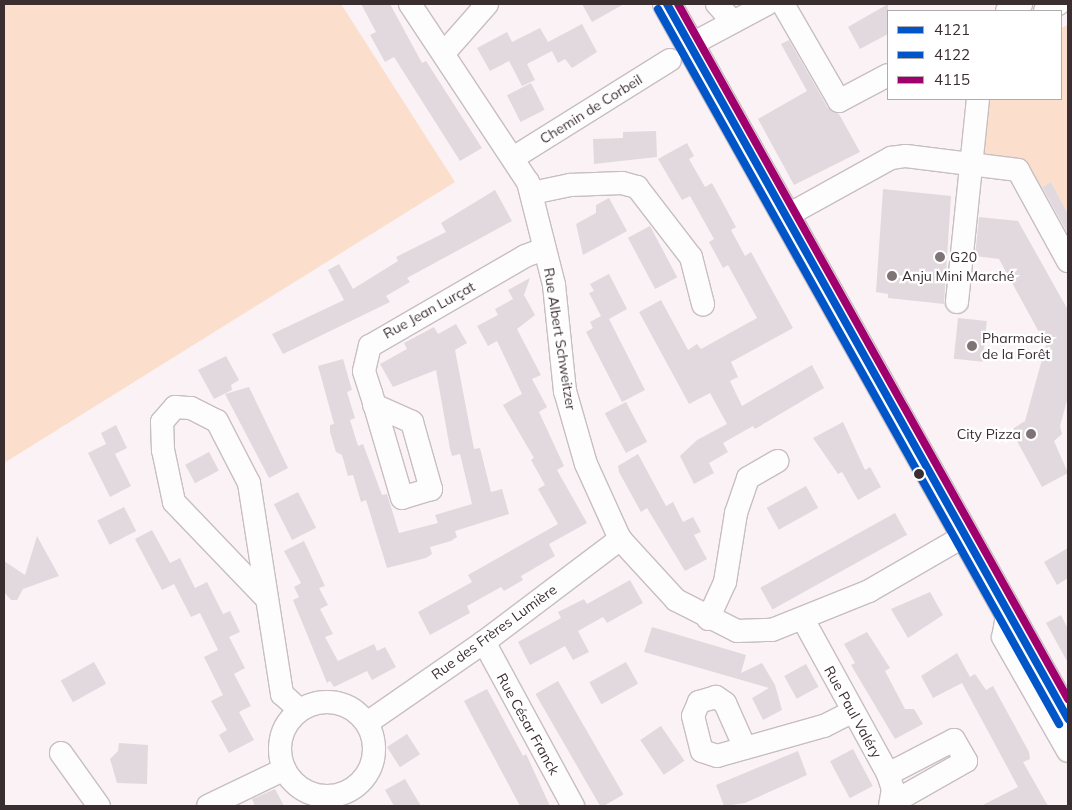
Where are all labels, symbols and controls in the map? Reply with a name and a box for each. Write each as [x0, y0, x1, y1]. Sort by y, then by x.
legend [887, 10, 1062, 100]
text: 4121 [934, 20, 970, 39]
text: 4122 [934, 45, 970, 64]
text: 4115 [934, 70, 970, 89]
street label: Chemin de Corbeil [537, 71, 645, 147]
place label: G20 [950, 249, 977, 265]
marker: G20 [934, 251, 946, 263]
street label: Rue Albert Schweitzer [540, 266, 580, 412]
place label: Anju Mini Marché [902, 268, 1014, 284]
marker: Anju Mini Marché [886, 270, 898, 282]
street label: Rue Jean Lurçat [380, 278, 478, 342]
place label: Pharmacie de la Forêt [982, 330, 1051, 362]
marker: Pharmacie de la Forêt [966, 340, 978, 352]
place label: City Pizza [957, 426, 1021, 442]
marker: City Pizza [1025, 428, 1037, 440]
unlabelled marker [914, 469, 924, 479]
street label: Rue des Frères Lumière [428, 581, 560, 683]
street label: Rue Paul Valéry [821, 663, 885, 761]
street label: Rue César Franck [493, 670, 563, 778]

